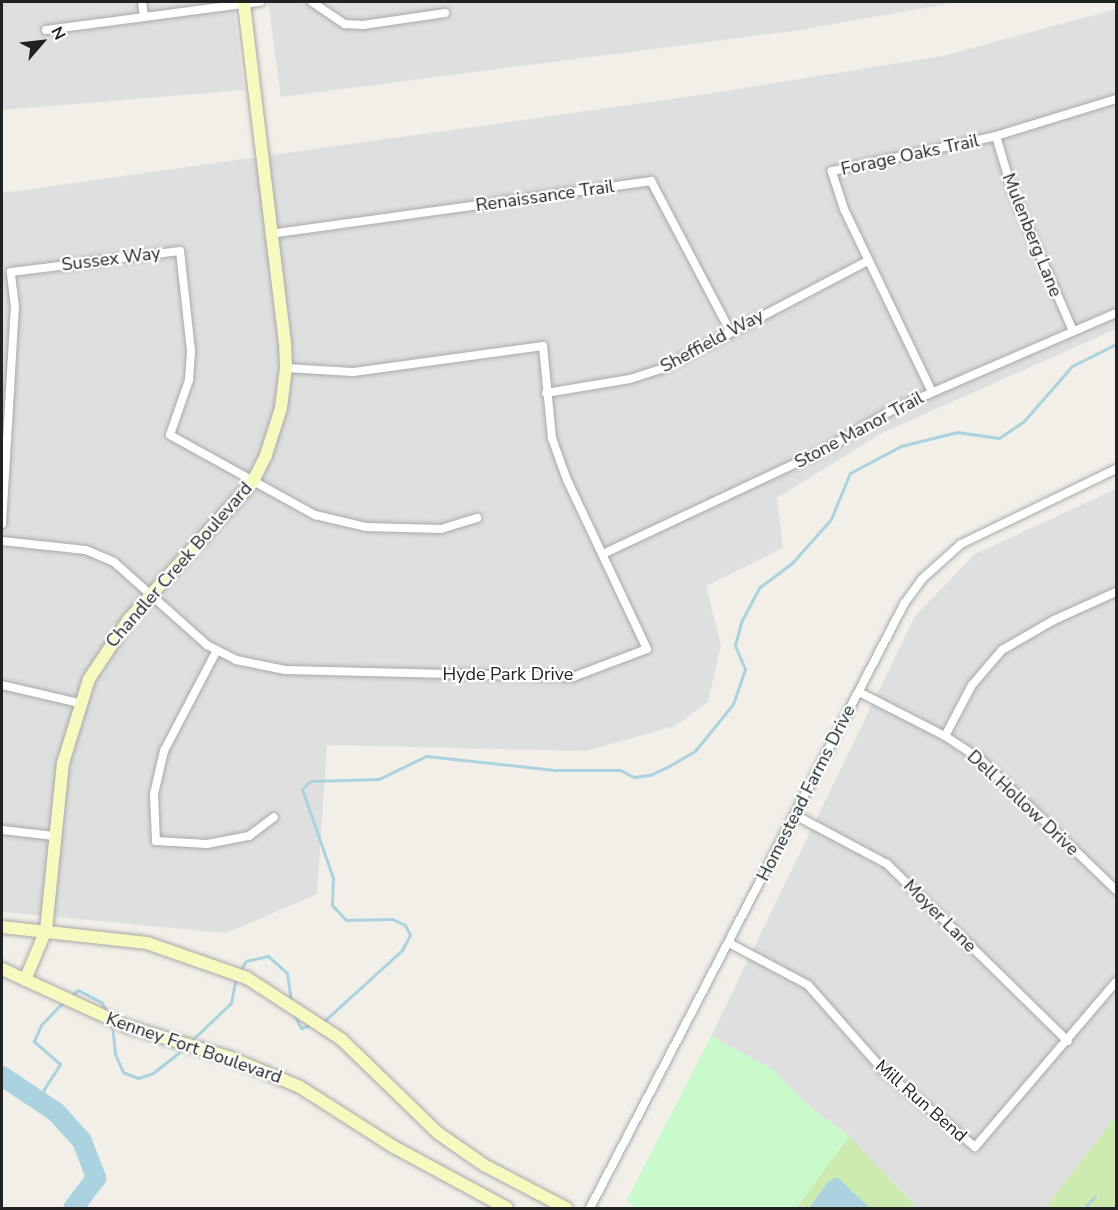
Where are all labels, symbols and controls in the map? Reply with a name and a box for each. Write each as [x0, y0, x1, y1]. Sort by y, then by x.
north arrow [12, 12, 72, 72]
text: N [45, 23, 70, 44]
street label: Forage Oaks Trail [839, 130, 981, 180]
street label: Mulenberg Lane [997, 170, 1067, 300]
street label: Renaissance Trail [474, 176, 616, 216]
street label: Sussex Way [60, 242, 162, 276]
street label: Sheffield Way [657, 305, 767, 377]
street label: Stone Manor Trail [791, 387, 927, 473]
street label: Chandler Creek Boulevard [101, 478, 257, 652]
street label: Hyde Park Drive [443, 663, 573, 685]
street label: Homestead Farms Drive [752, 701, 860, 885]
street label: Dell Hollow Drive [963, 746, 1083, 860]
street label: Moyer Lane [899, 875, 981, 957]
street label: Kenney Fort Boulevard [103, 1008, 285, 1088]
street label: Mill Run Bend [871, 1055, 971, 1147]

